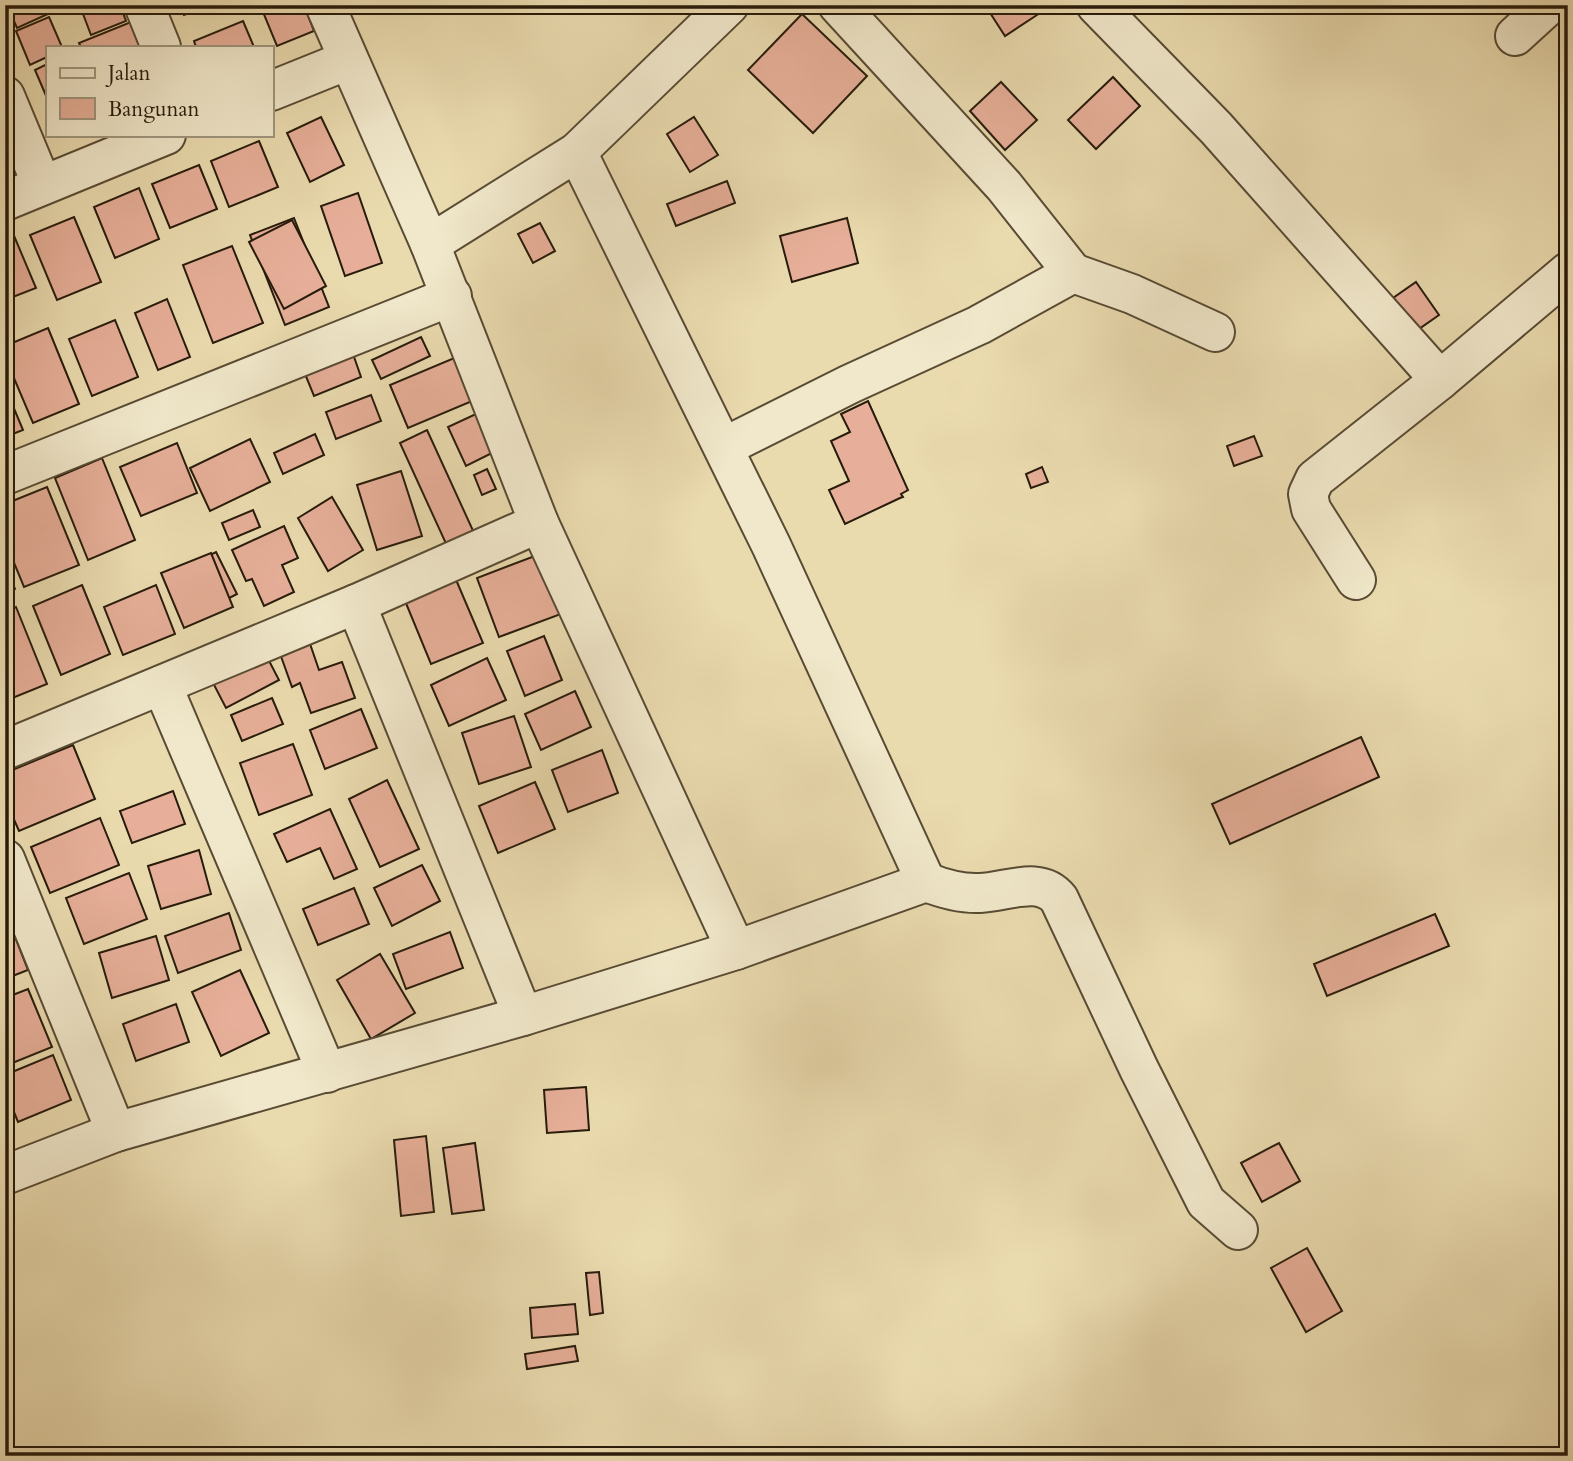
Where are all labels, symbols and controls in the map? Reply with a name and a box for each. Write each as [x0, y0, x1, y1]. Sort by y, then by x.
legend [46, 46, 273, 136]
text: Jalan [105, 59, 151, 88]
text: Bangunan [108, 95, 200, 124]

